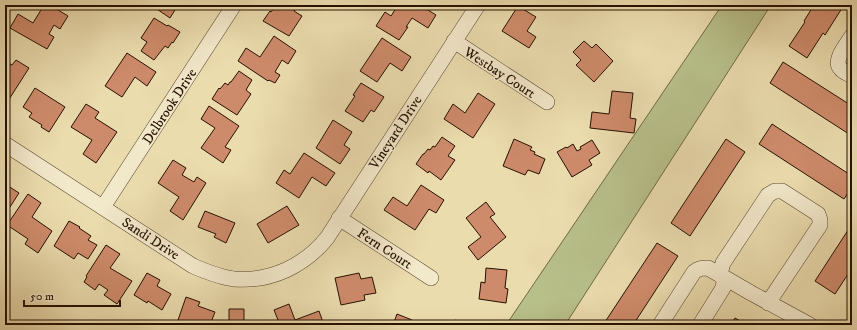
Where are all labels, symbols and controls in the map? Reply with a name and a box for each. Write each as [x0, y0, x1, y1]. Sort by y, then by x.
street label: Westbay Court [459, 42, 539, 103]
street label: Delbrook Drive [139, 65, 201, 148]
street label: Vineyard Drive [365, 92, 426, 174]
street label: Sandi Drive [118, 213, 183, 264]
street label: Fern Court [353, 224, 416, 274]
scale bar [24, 282, 120, 308]
text: 50 m [30, 289, 54, 304]

